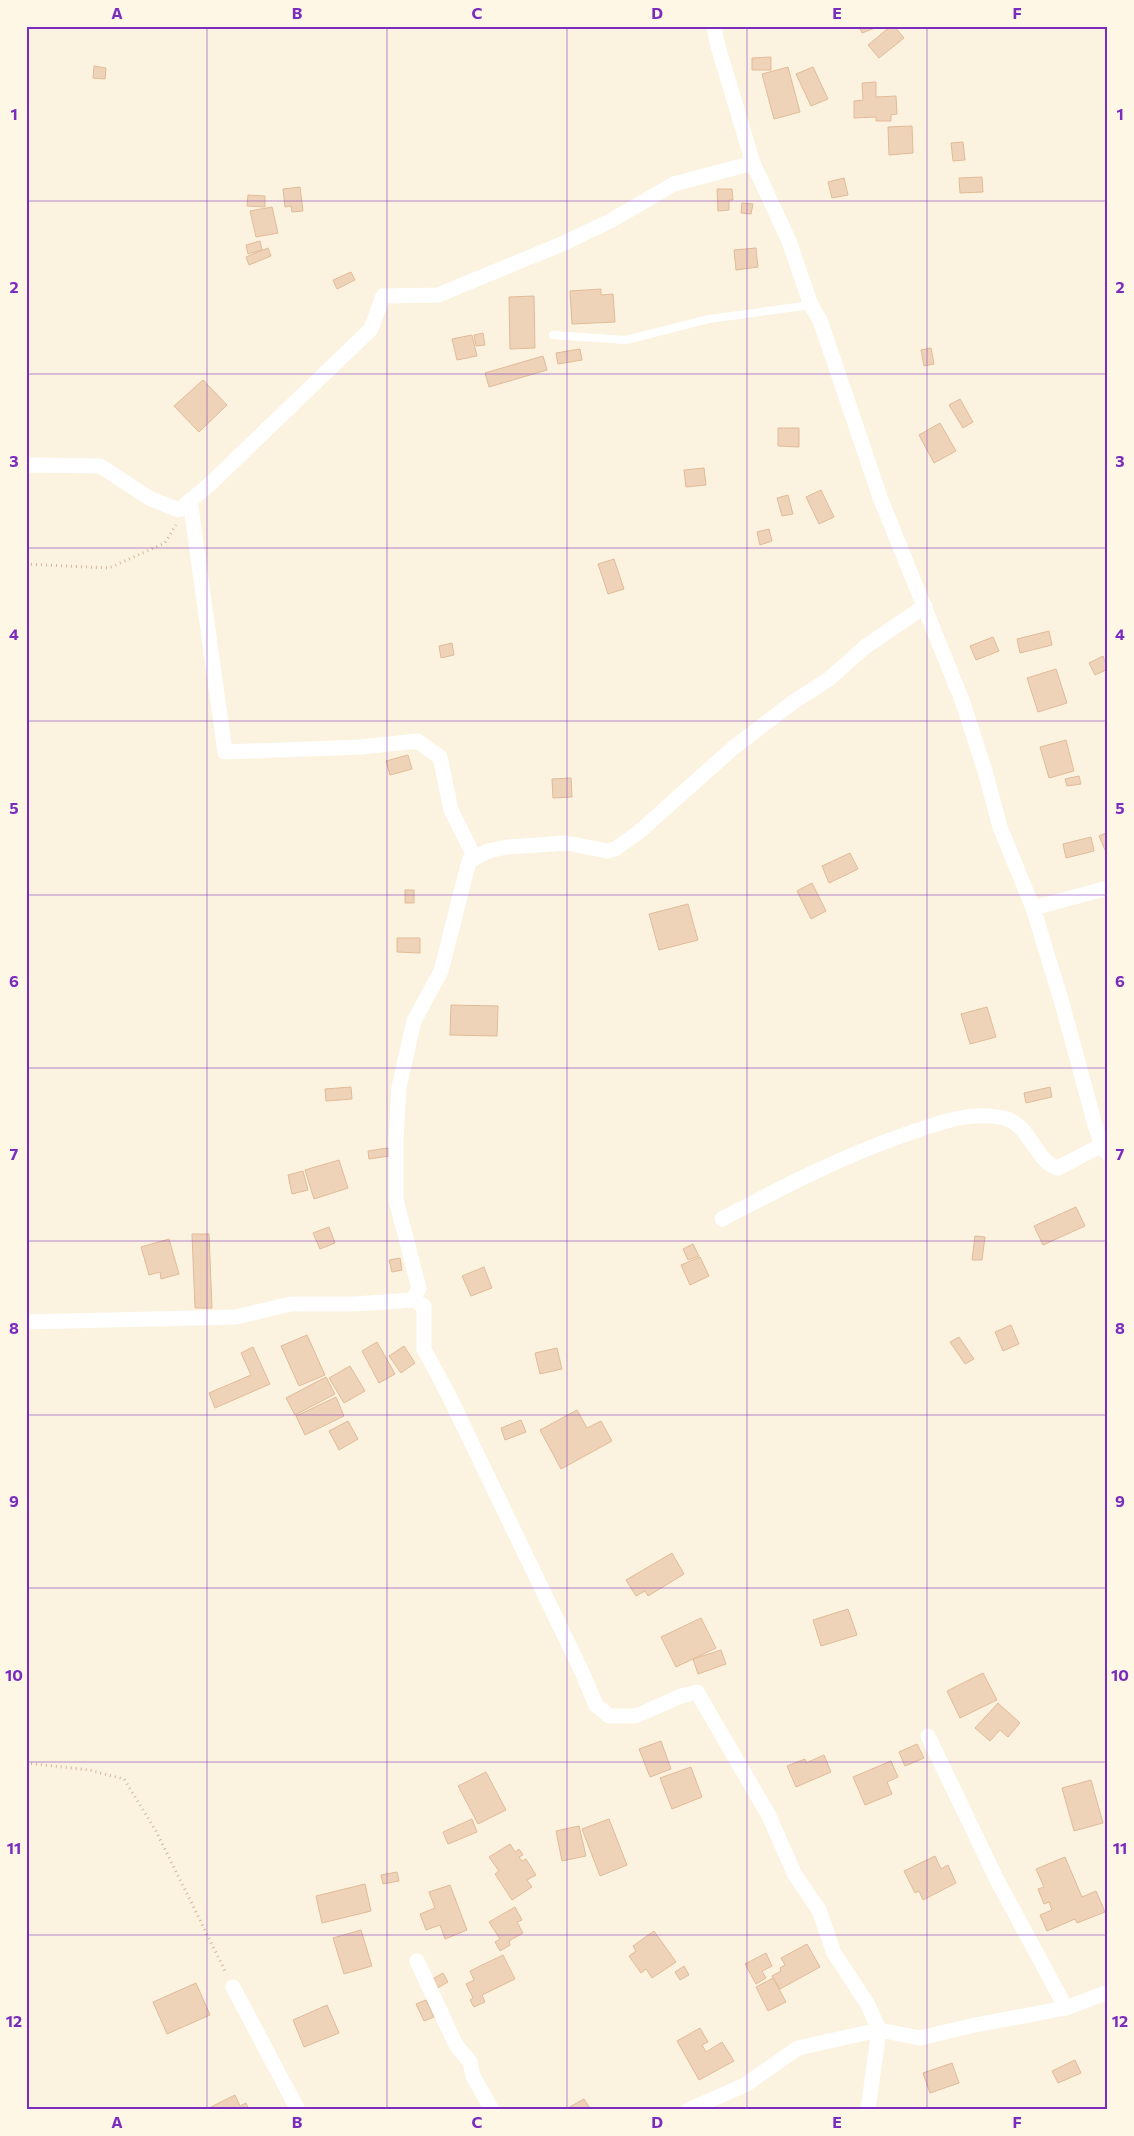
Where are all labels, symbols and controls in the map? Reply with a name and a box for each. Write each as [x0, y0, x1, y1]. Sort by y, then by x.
text: A [111, 3, 123, 22]
text: B [292, 3, 303, 22]
text: C [472, 3, 483, 22]
text: D [651, 3, 663, 22]
text: E [832, 3, 842, 22]
text: F [1012, 3, 1022, 22]
text: 1 [10, 104, 18, 123]
text: 1 [1116, 104, 1124, 123]
text: 2 [9, 277, 19, 296]
text: 2 [1115, 277, 1125, 296]
text: 3 [9, 451, 19, 470]
text: 3 [1115, 451, 1125, 470]
text: 4 [9, 624, 19, 643]
text: 4 [1115, 624, 1125, 643]
text: 5 [9, 798, 19, 817]
text: 5 [1115, 798, 1125, 817]
text: 6 [9, 971, 19, 990]
text: 6 [1115, 971, 1125, 990]
text: 7 [10, 1144, 19, 1163]
text: 7 [1116, 1144, 1125, 1163]
text: 8 [9, 1318, 19, 1337]
text: 8 [1115, 1318, 1125, 1337]
text: 9 [9, 1491, 19, 1510]
text: 9 [1115, 1491, 1125, 1510]
text: 10 [5, 1665, 23, 1684]
text: 10 [1111, 1665, 1129, 1684]
text: 11 [7, 1838, 21, 1857]
text: 11 [1113, 1838, 1127, 1857]
text: 12 [6, 2011, 22, 2030]
text: 12 [1112, 2011, 1128, 2030]
text: A [111, 2112, 123, 2131]
text: B [292, 2112, 303, 2131]
text: C [472, 2112, 483, 2131]
text: D [651, 2112, 663, 2131]
text: E [832, 2112, 842, 2131]
text: F [1012, 2112, 1022, 2131]

